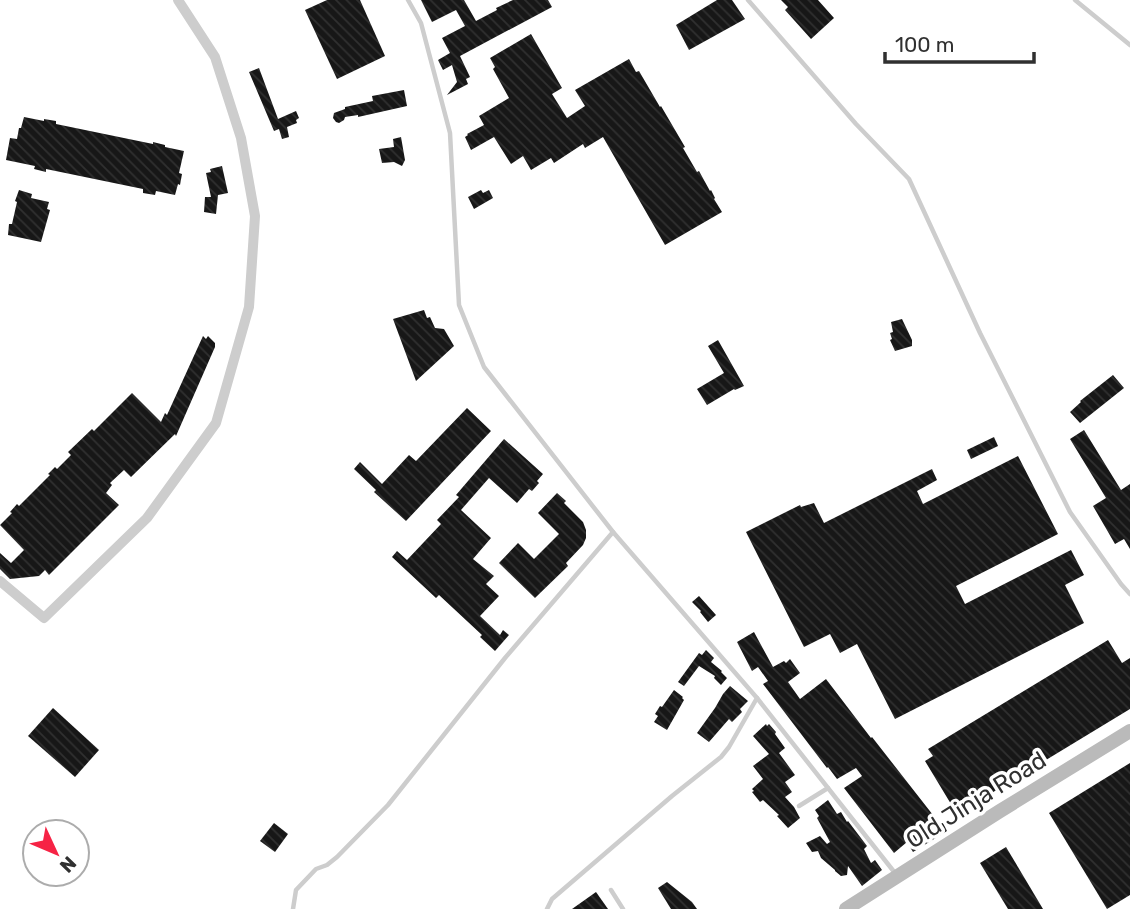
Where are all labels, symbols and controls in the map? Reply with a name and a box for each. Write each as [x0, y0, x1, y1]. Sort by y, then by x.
scale bar [885, 21, 1034, 65]
text: 100 m [895, 32, 954, 57]
street label: Old Jinja Road [901, 746, 1051, 854]
north arrow [21, 818, 91, 888]
text: N [55, 852, 81, 877]

